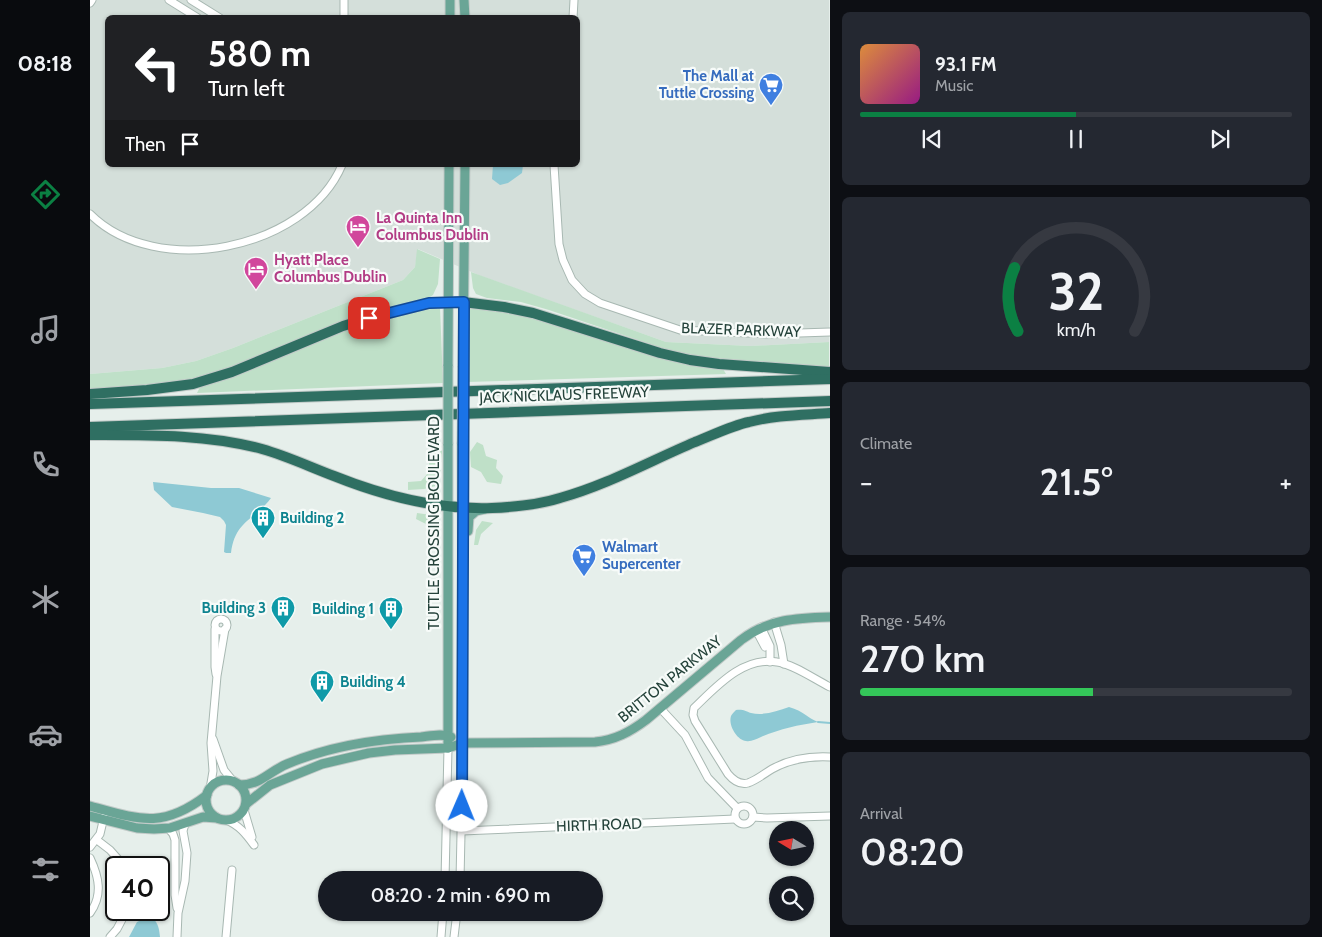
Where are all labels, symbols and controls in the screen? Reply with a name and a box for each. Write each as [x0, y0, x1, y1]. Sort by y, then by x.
text: 580 m [208, 32, 311, 75]
icon: left [125, 35, 190, 100]
text: 08:18 [17, 50, 73, 77]
text: 93.1 FM [935, 53, 997, 76]
place label: The Mall at Tuttle Crossing [659, 67, 754, 102]
supermarket icon: The Mall at Tuttle Crossing [758, 72, 784, 106]
text: Turn left [208, 75, 285, 102]
text: Music [935, 76, 973, 95]
icon: previous [918, 125, 946, 153]
icon: pause [1062, 125, 1090, 153]
icon: next [1206, 125, 1234, 153]
icon: arrive [176, 130, 204, 158]
text: Then [125, 133, 166, 156]
icon: directions [28, 177, 63, 212]
place label: La Quinta Inn Columbus Dublin [376, 209, 489, 244]
hotel icon: La Quinta Inn Columbus Dublin [345, 214, 371, 248]
place label: Hyatt Place Columbus Dublin [274, 251, 387, 286]
hotel icon: Hyatt Place Columbus Dublin [243, 256, 269, 290]
text: 32 [1048, 260, 1104, 323]
pin [348, 297, 390, 339]
icon: arrive [355, 304, 383, 332]
icon: music [28, 312, 63, 347]
street label: BLAZER PARKWAY [681, 319, 802, 341]
text: km/h [1056, 319, 1096, 340]
street label: JACK NICKLAUS FREEWAY [478, 383, 650, 407]
street label: TUTTLE CROSSING BOULEVARD [425, 416, 443, 630]
text: Climate [860, 434, 912, 453]
icon: phone [28, 447, 63, 482]
text: 21.5° [1039, 458, 1113, 505]
text: − [860, 465, 872, 499]
text: + [1280, 465, 1292, 499]
building icon: Building 2 [250, 505, 276, 539]
place label: Building 2 [280, 509, 344, 527]
place label: Walmart Supercenter [602, 538, 681, 573]
supermarket icon: Walmart Supercenter [571, 543, 597, 577]
icon: climate [28, 582, 63, 617]
building icon: Building 3 [270, 595, 296, 629]
building icon: Building 1 [378, 596, 404, 630]
place label: Building 3 [202, 599, 266, 617]
place label: Building 1 [312, 600, 374, 618]
text: Range · 54% [860, 611, 946, 630]
street label: BRITTON PARKWAY [615, 631, 726, 726]
text: 270 km [860, 635, 985, 682]
building icon: Building 4 [309, 669, 335, 703]
place label: Building 4 [340, 673, 406, 691]
icon: car [28, 717, 63, 752]
position arrow [435, 779, 487, 831]
text: Arrival [860, 804, 903, 823]
street label: HIRTH ROAD [556, 815, 642, 835]
north arrow [769, 821, 814, 866]
map controls [769, 821, 814, 921]
text: 08:20 [860, 828, 965, 875]
icon: filters [28, 852, 63, 887]
speed limit sign: 40 [105, 856, 170, 921]
button: search [769, 876, 814, 921]
text: 08:20 · 2 min · 690 m [371, 884, 550, 907]

